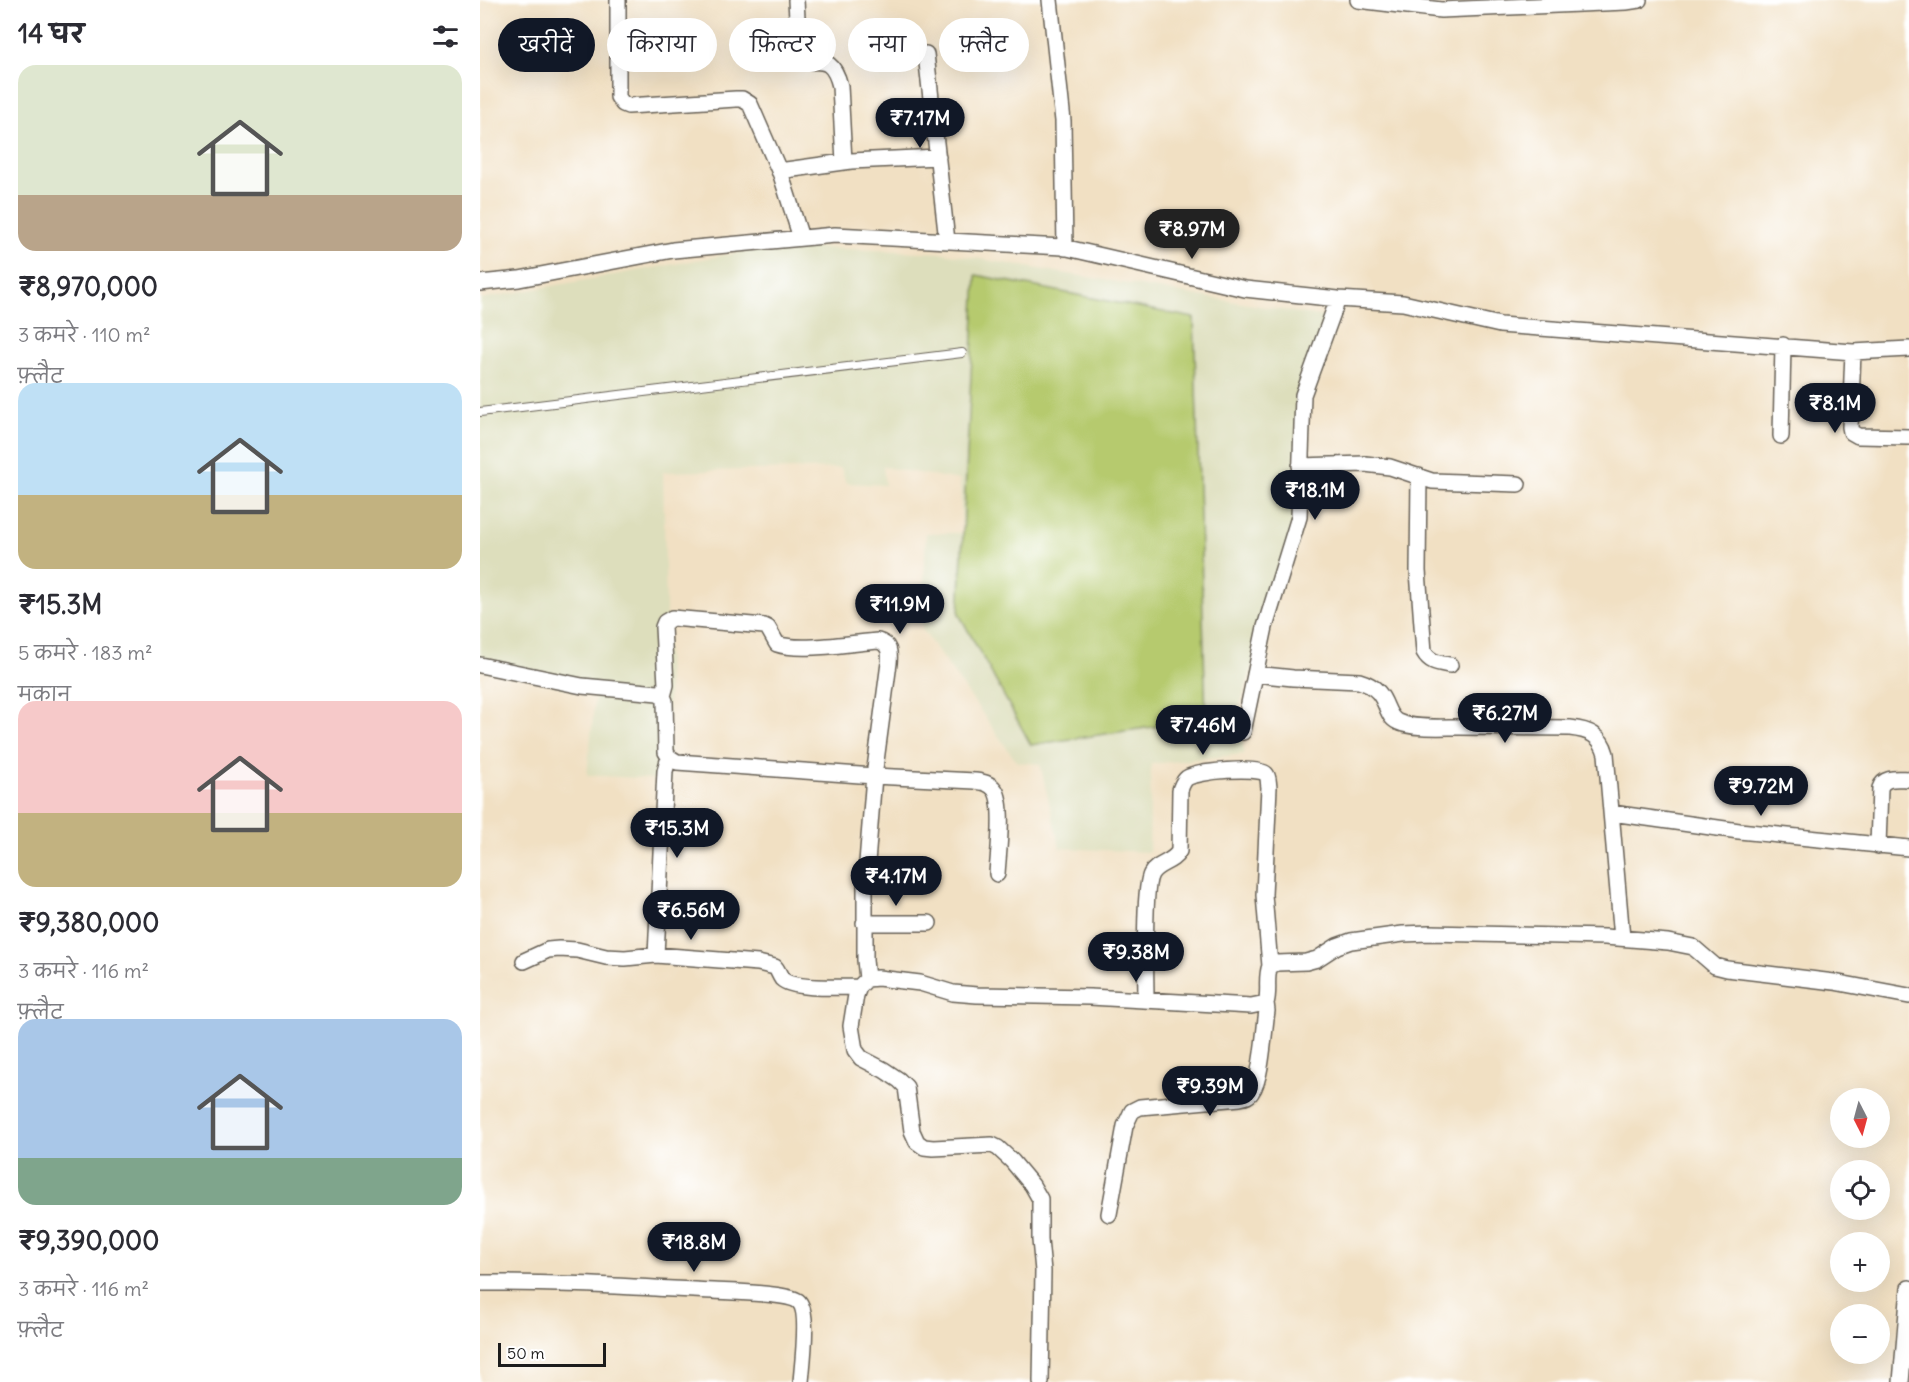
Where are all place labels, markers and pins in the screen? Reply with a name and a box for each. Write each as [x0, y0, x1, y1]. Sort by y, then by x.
pin: ₹7.17M [871, 98, 969, 149]
pin: ₹8.97M [1143, 209, 1241, 260]
pin: ₹8.1M [1793, 383, 1877, 434]
pin: ₹18.1M [1266, 470, 1364, 521]
pin: ₹11.9M [851, 584, 949, 635]
pin: ₹6.27M [1456, 693, 1554, 744]
pin: ₹7.46M [1154, 705, 1252, 756]
pin: ₹9.72M [1712, 766, 1810, 817]
pin: ₹15.3M [628, 808, 726, 859]
pin: ₹4.17M [847, 856, 945, 907]
pin: ₹6.56M [642, 890, 740, 941]
pin: ₹9.38M [1087, 932, 1185, 983]
pin: ₹9.39M [1161, 1066, 1259, 1117]
pin: ₹18.8M [645, 1222, 743, 1273]

